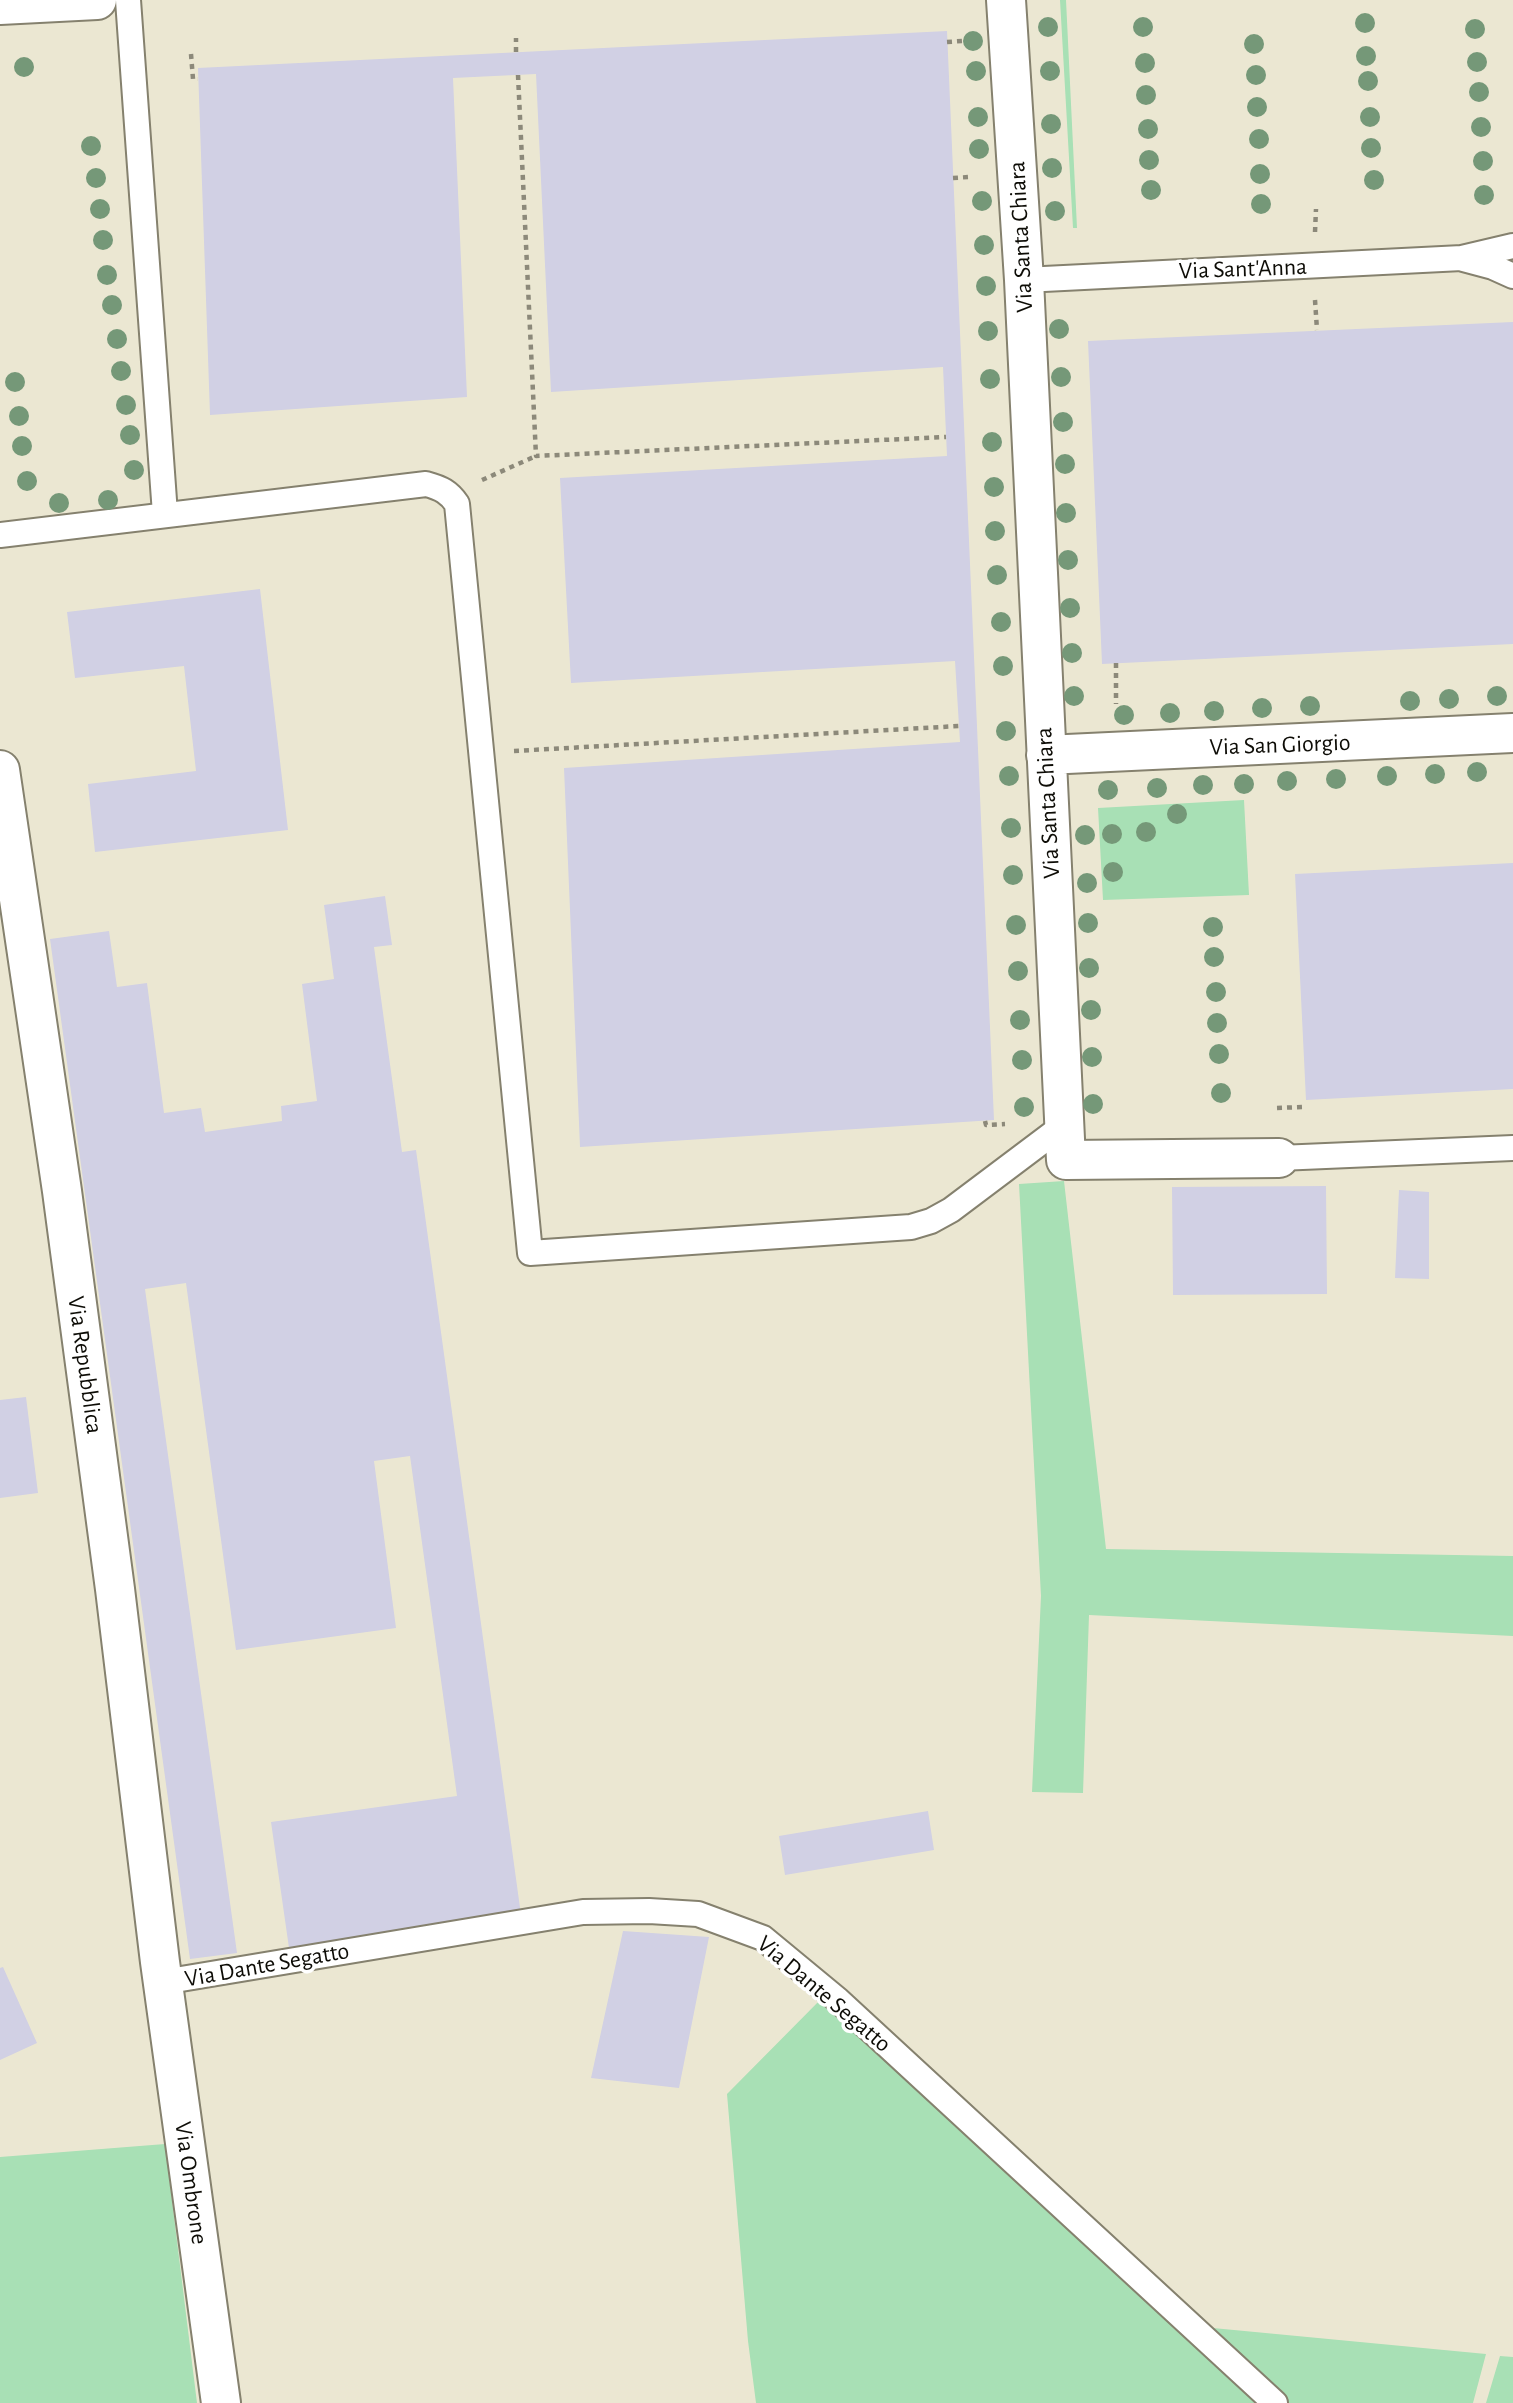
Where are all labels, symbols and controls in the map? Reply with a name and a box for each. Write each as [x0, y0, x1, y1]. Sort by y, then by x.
street label: Via Santa Chiara [1003, 161, 1039, 313]
street label: Via Sant'Anna [1178, 252, 1308, 286]
street label: Via Santa Chiara [1030, 727, 1066, 879]
street label: Via San Giorgio [1209, 728, 1351, 762]
street label: Via Repubblica [61, 1294, 109, 1436]
street label: Via Dante Segatto [751, 1929, 897, 2059]
street label: Via Dante Segatto [183, 1936, 351, 1994]
street label: Via Ombrone [168, 2120, 214, 2246]

